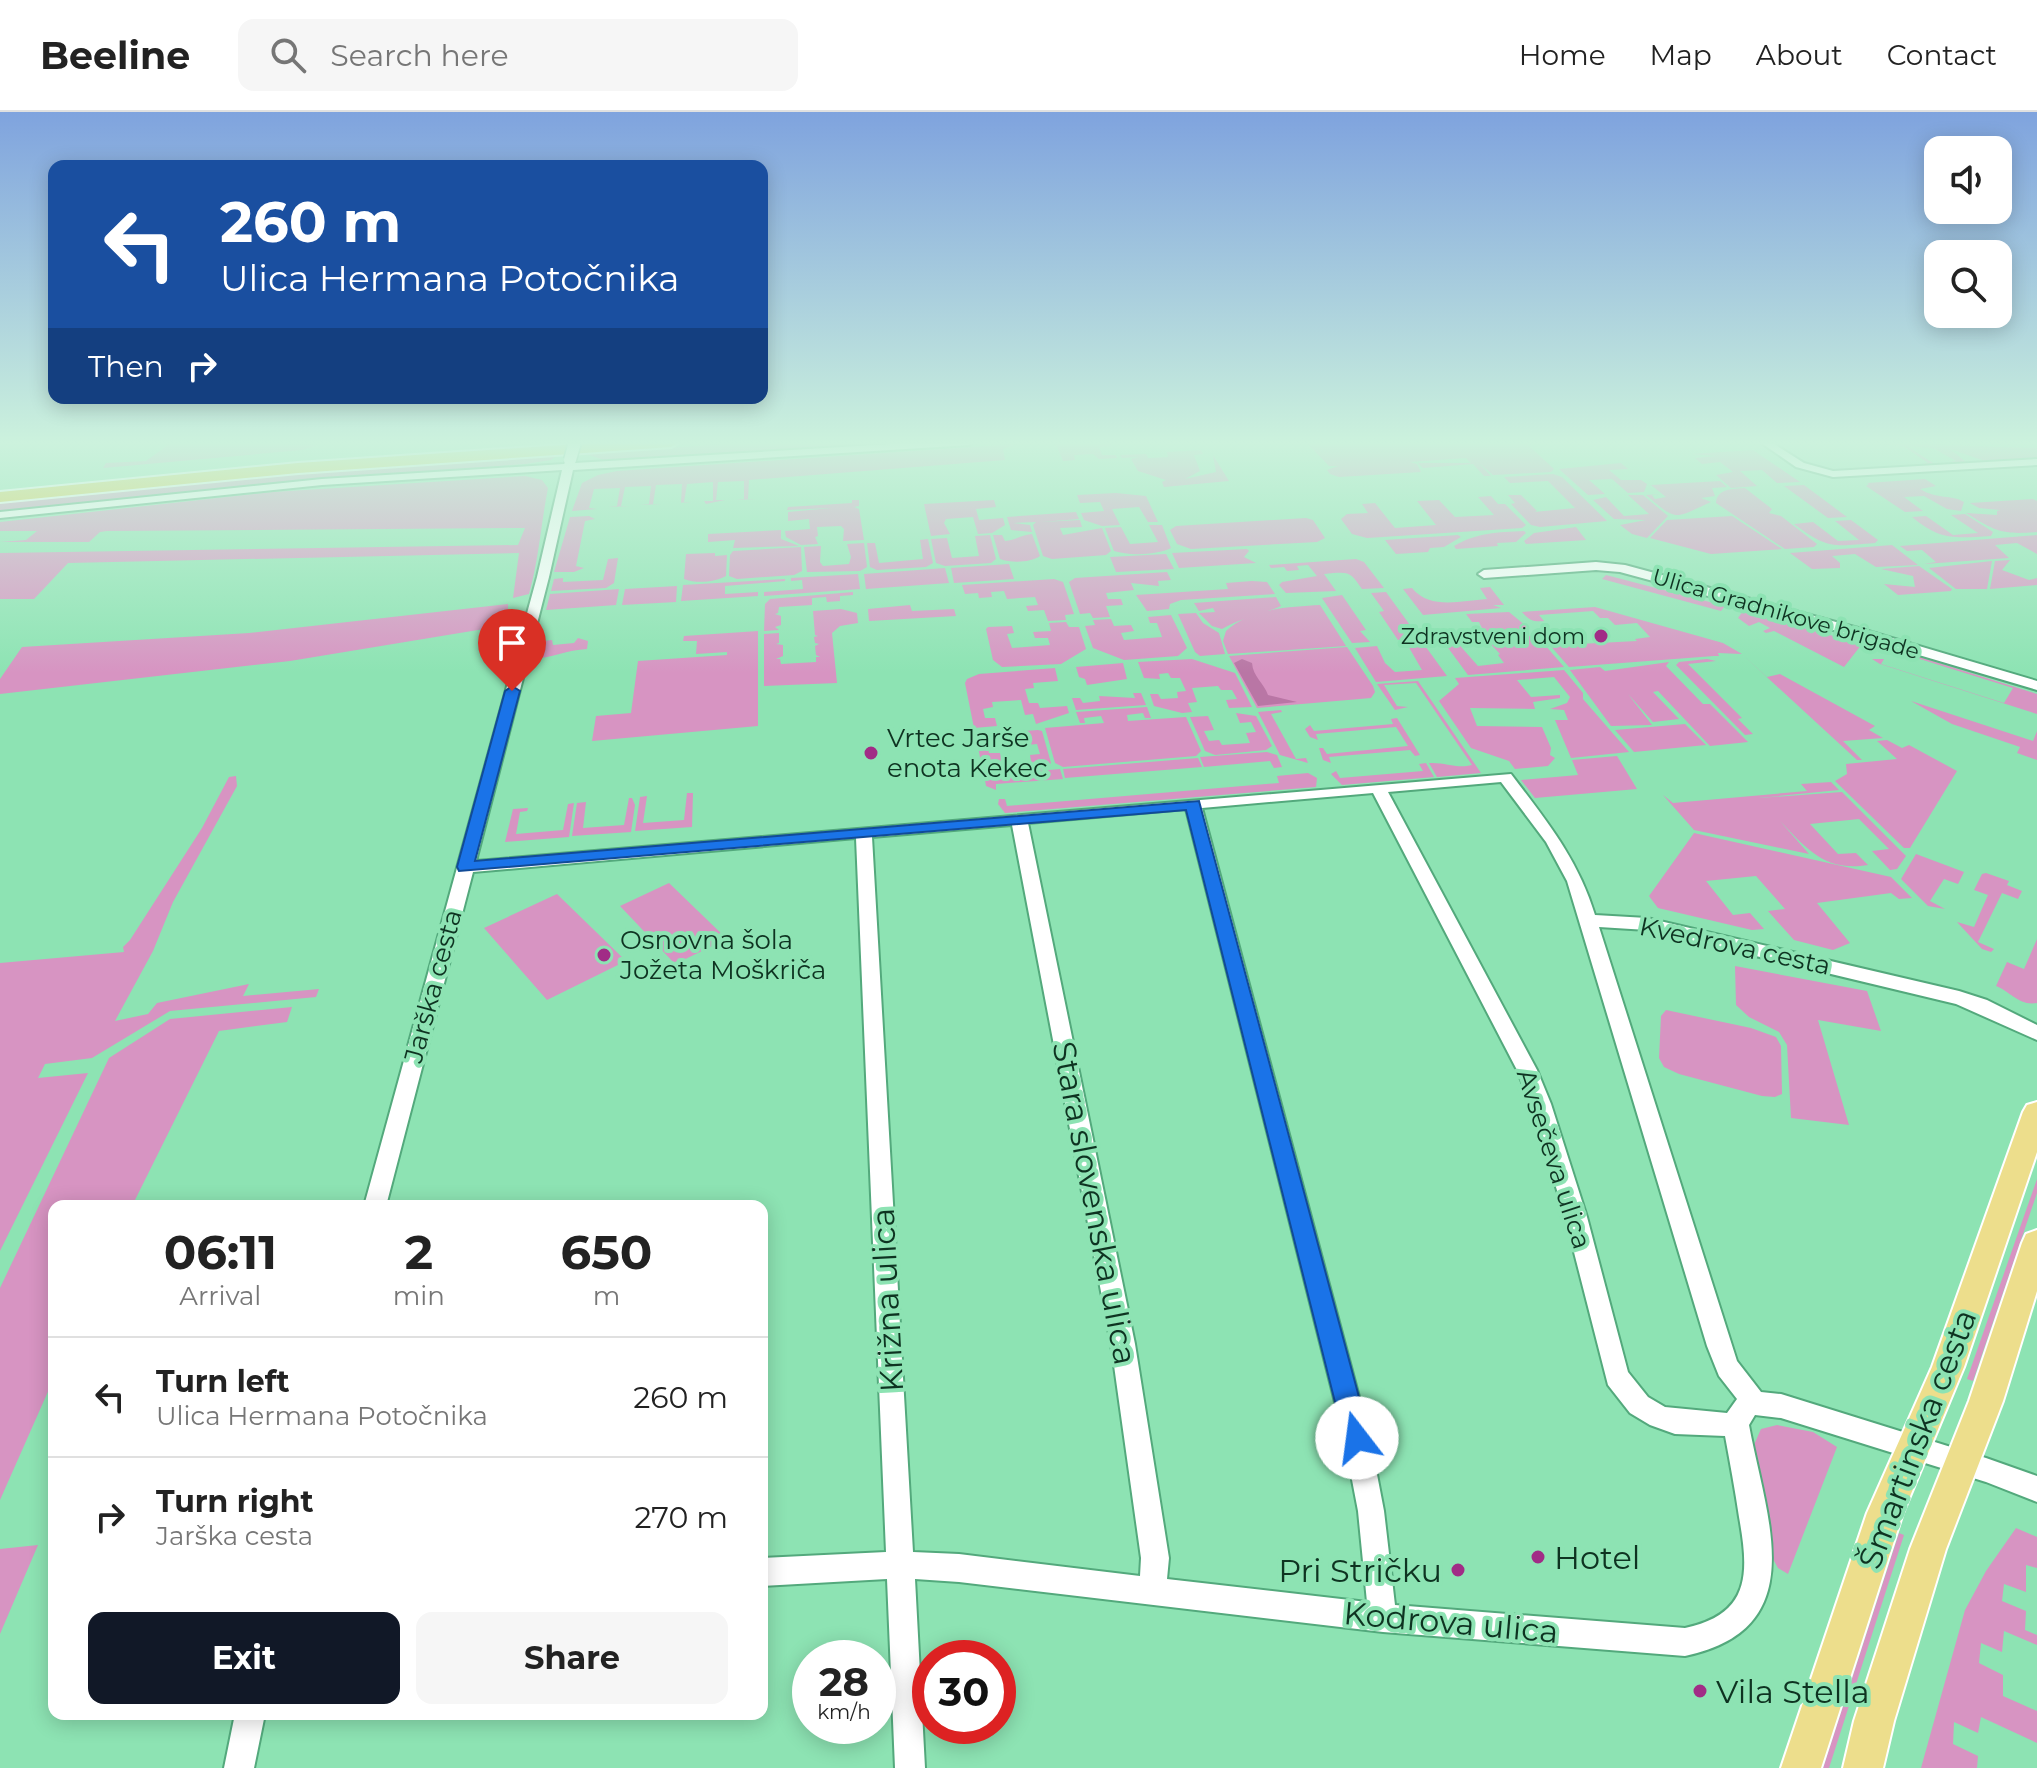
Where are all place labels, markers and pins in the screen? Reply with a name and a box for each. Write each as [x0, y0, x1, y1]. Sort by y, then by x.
pin [478, 609, 546, 691]
place label: Zdravstveni dom [1401, 623, 1585, 650]
marker: Zdravstveni dom [1592, 627, 1610, 645]
place label: Vrtec Jarše enota Kekec [887, 722, 1048, 784]
marker: Vrtec Jarše enota Kekec [862, 744, 880, 762]
place label: Osnovna šola Jožeta Moškriča [619, 924, 826, 986]
marker: Osnovna šola Jožeta Moškriča [595, 946, 613, 964]
place label: Hotel [1554, 1538, 1640, 1577]
marker: Hotel [1529, 1548, 1547, 1566]
place label: Pri Stričku [1278, 1551, 1442, 1590]
marker: Pri Stričku [1449, 1561, 1467, 1579]
place label: Vila Stella [1716, 1672, 1870, 1711]
marker: Vila Stella [1691, 1682, 1709, 1700]

